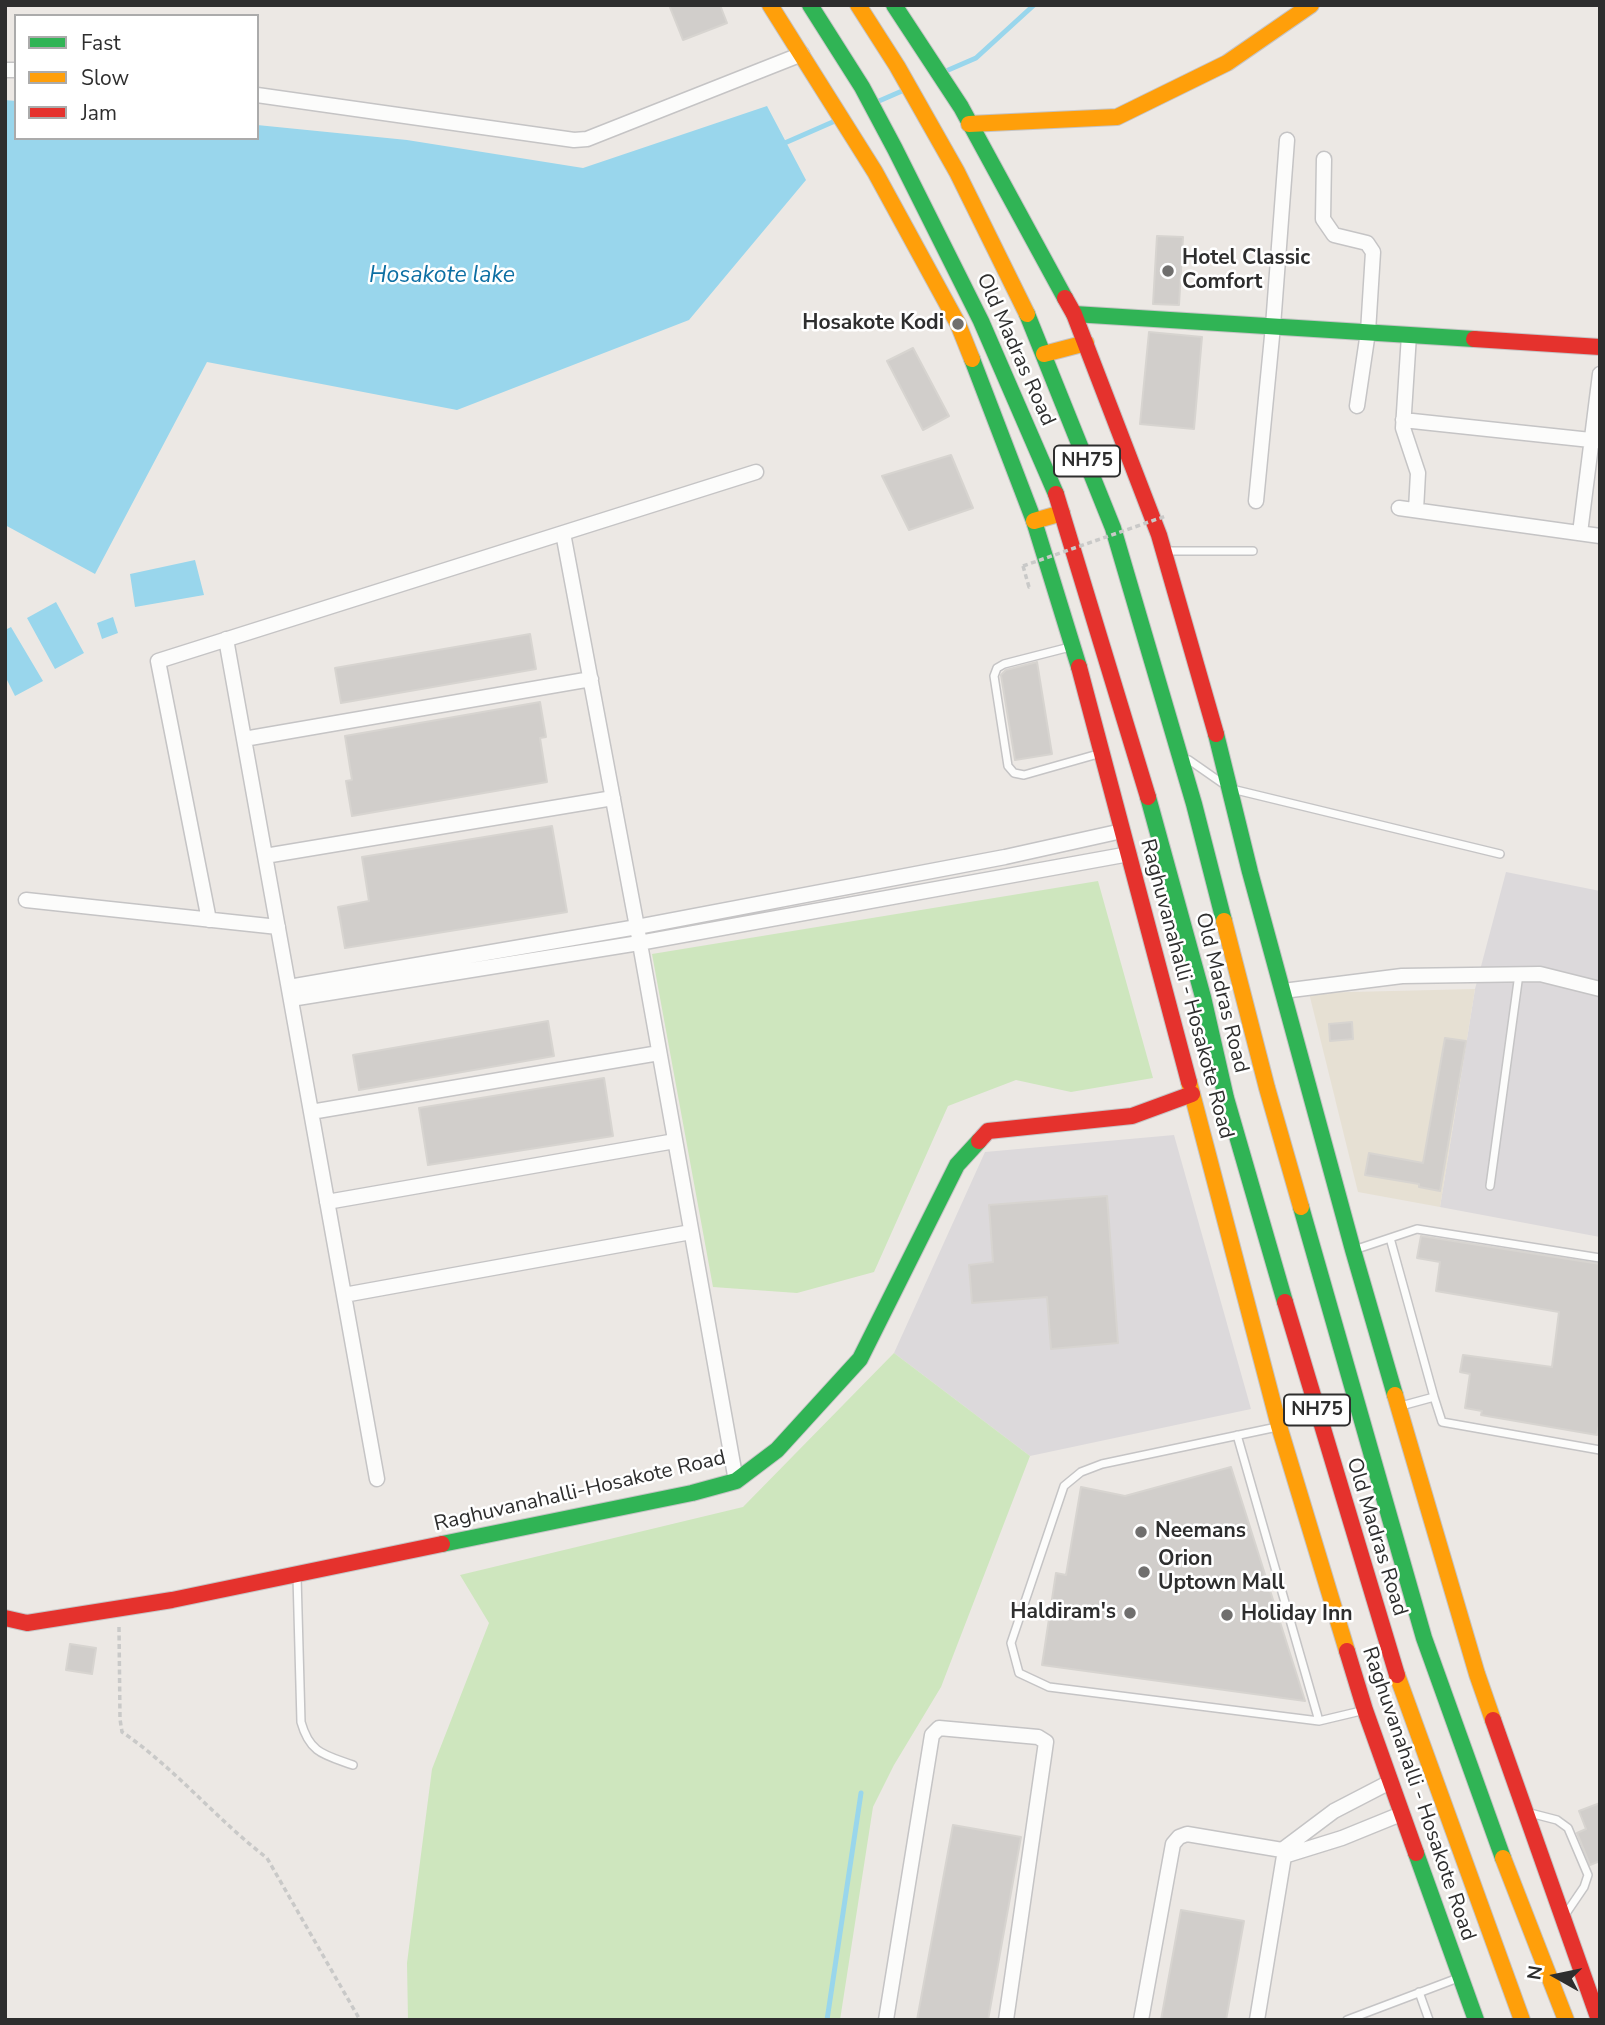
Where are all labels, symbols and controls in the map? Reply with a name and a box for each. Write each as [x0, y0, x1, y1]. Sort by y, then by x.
legend [14, 14, 259, 140]
text: Fast [81, 29, 121, 57]
text: Slow [81, 64, 129, 92]
text: Jam [81, 99, 117, 127]
place label: Hotel Classic Comfort [1182, 246, 1310, 296]
water label: Hosakote lake [369, 262, 515, 290]
marker: Hotel Classic Comfort [1160, 263, 1176, 279]
street label: Old Madras Road [970, 270, 1060, 430]
place label: Hosakote Kodi [802, 311, 944, 337]
marker: Hosakote Kodi [950, 316, 966, 332]
road number: NH75 [1054, 446, 1120, 476]
street label: Raghuvanahalli - Hosakote Road [1134, 836, 1238, 1142]
street label: Old Madras Road [1189, 910, 1253, 1076]
road number: NH75 [1284, 1394, 1350, 1426]
street label: Raghuvanahalli-Hosakote Road [432, 1446, 728, 1538]
street label: Old Madras Road [1340, 1455, 1412, 1619]
place label: Neemans [1155, 1519, 1246, 1545]
marker: Neemans [1133, 1524, 1149, 1540]
place label: Orion Uptown Mall [1158, 1547, 1285, 1597]
marker: Orion Uptown Mall [1136, 1564, 1152, 1580]
place label: Haldiram's [1010, 1600, 1116, 1626]
place label: Holiday Inn [1241, 1602, 1353, 1628]
marker: Haldiram's [1122, 1605, 1138, 1621]
marker: Holiday Inn [1219, 1607, 1235, 1623]
street label: Raghuvanahalli - Hosakote Road [1356, 1644, 1480, 1944]
north arrow [1521, 1941, 1591, 2011]
text: N [1521, 1964, 1549, 1982]

